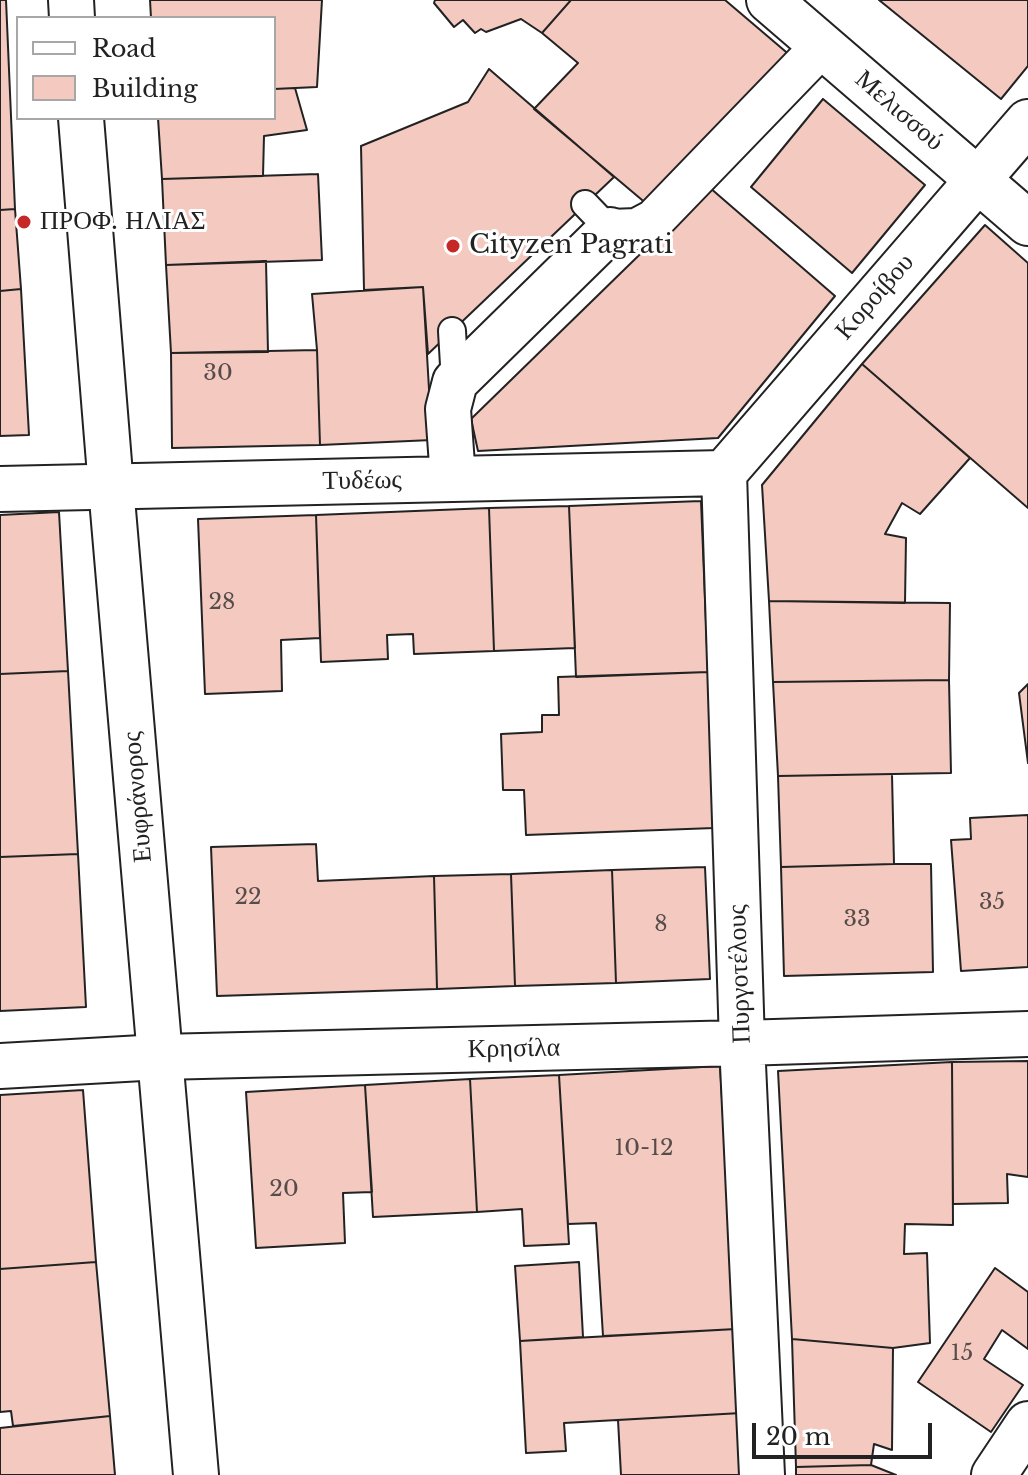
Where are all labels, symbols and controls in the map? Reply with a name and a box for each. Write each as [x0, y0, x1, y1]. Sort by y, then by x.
legend [16, 16, 276, 120]
text: Road [92, 34, 156, 63]
street label: Μελισσού [848, 64, 950, 158]
text: Building [92, 74, 198, 103]
place label: ΠΡΟΦ. ΗΛΙΑΣ [40, 206, 206, 238]
marker: ΠΡΟΦ. ΗΛΙΑΣ [15, 213, 33, 231]
place label: Cityzen Pagrati [469, 230, 673, 262]
marker: Cityzen Pagrati [444, 237, 462, 255]
street label: Κοροίβου [829, 248, 921, 346]
house number: 30 [203, 361, 233, 387]
street label: Τυδέως [322, 465, 402, 497]
house number: 28 [209, 590, 235, 616]
street label: Ευφράνορος [117, 730, 159, 864]
house number: 22 [234, 885, 262, 911]
house number: 35 [979, 890, 1005, 916]
street label: Πυργοτέλους [722, 904, 758, 1044]
house number: 33 [843, 907, 871, 933]
house number: 8 [654, 912, 668, 938]
street label: Κρησίλα [467, 1033, 561, 1065]
house number: 10-12 [614, 1136, 674, 1162]
house number: 20 [269, 1177, 299, 1203]
house number: 15 [951, 1341, 973, 1367]
scale bar [756, 1407, 936, 1457]
text: 20 m [766, 1422, 831, 1451]

